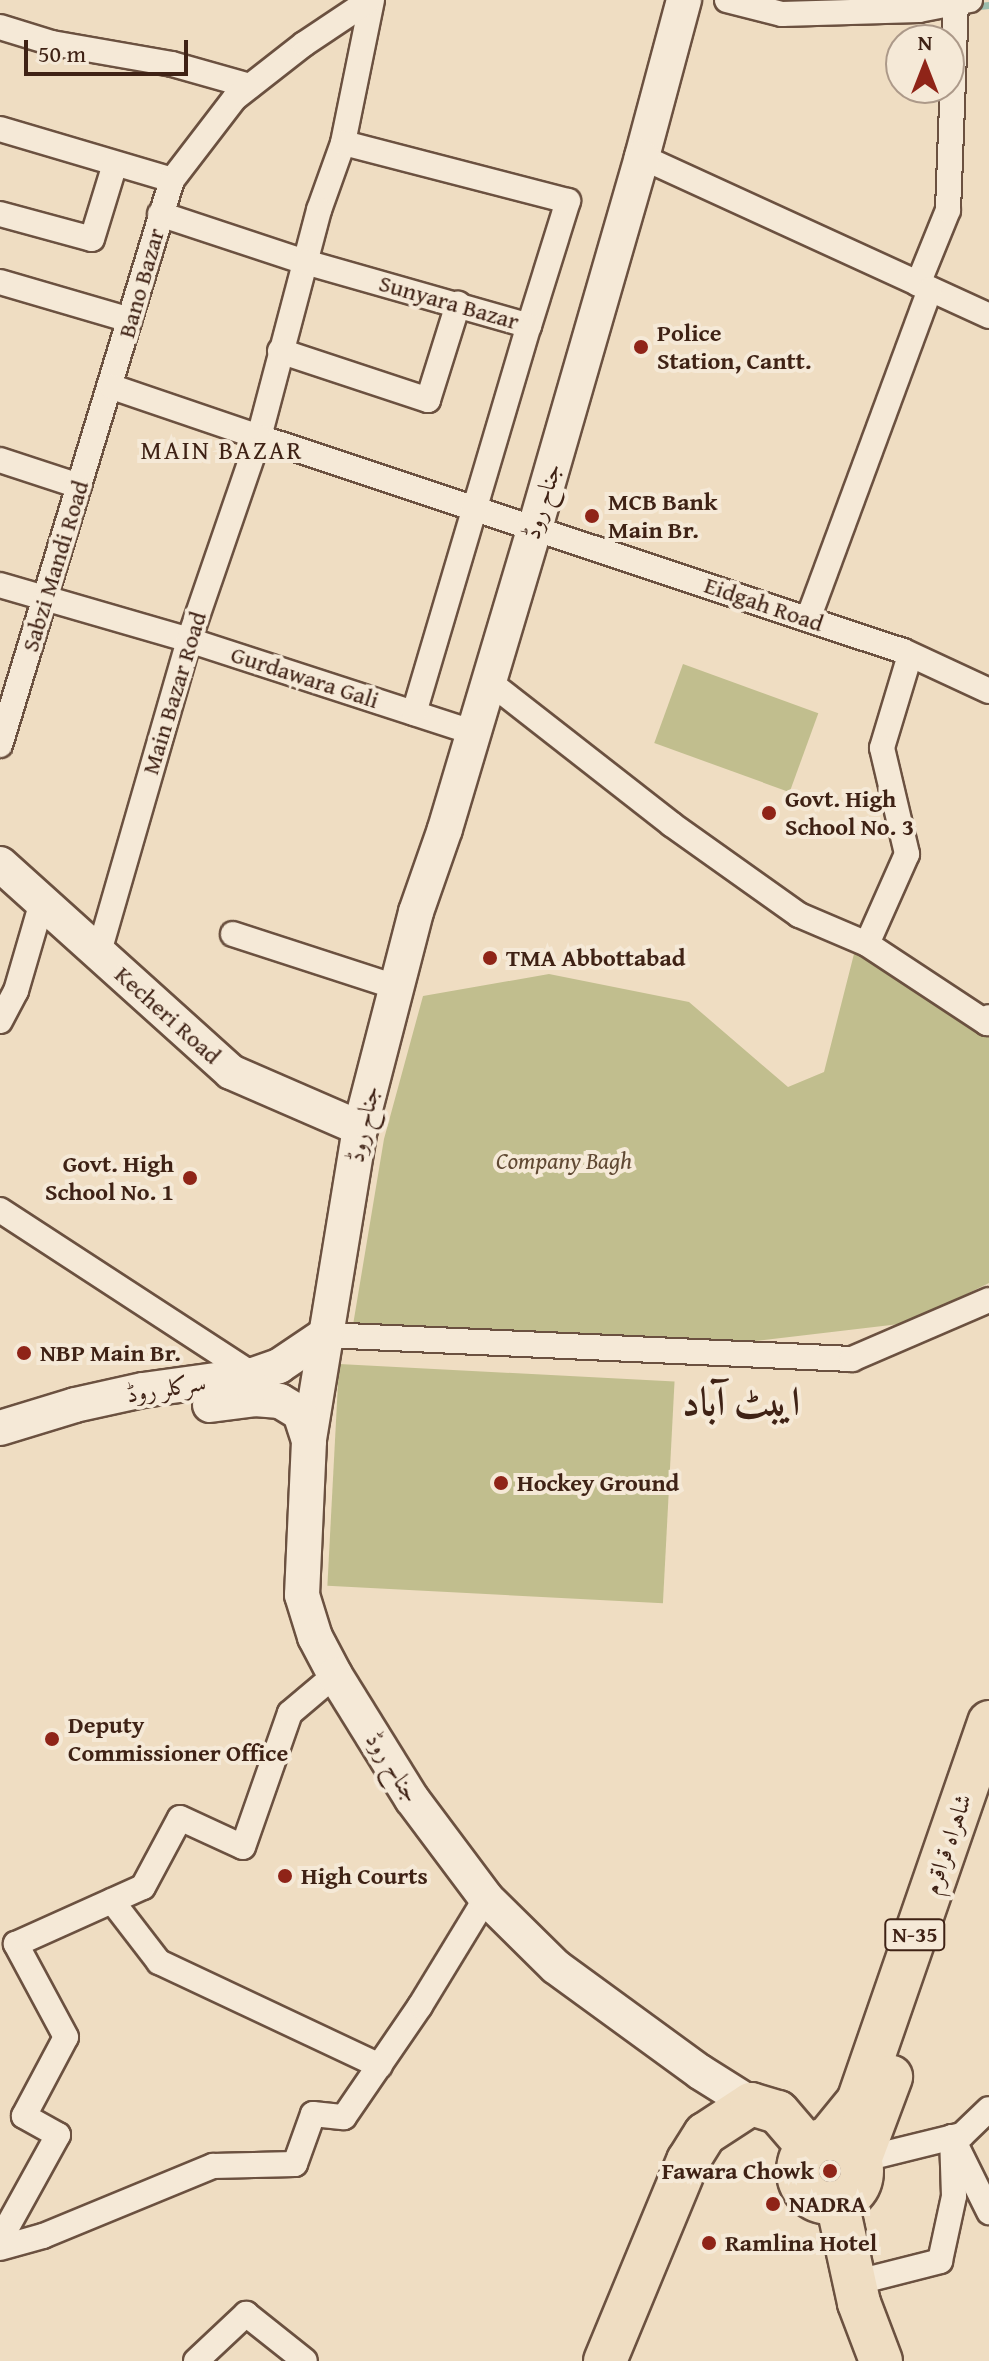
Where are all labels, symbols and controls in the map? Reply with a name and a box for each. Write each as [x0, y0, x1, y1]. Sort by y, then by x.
scale bar [28, 24, 192, 74]
north arrow [885, 24, 965, 104]
text: N [918, 26, 932, 58]
text: 50 m [38, 36, 86, 71]
street label: Bano Bazar [112, 225, 170, 341]
street label: Sunyara Bazar [376, 268, 522, 336]
place label: Police Station, Cantt. [657, 319, 812, 375]
marker: Police Station, Cantt. [632, 338, 650, 356]
district label: MAIN BAZAR [141, 434, 303, 466]
street label: جناح روڈ [517, 459, 567, 543]
street label: Sabzi Mandi Road [15, 477, 95, 655]
place label: MCB Bank Main Br. [608, 488, 717, 544]
marker: MCB Bank Main Br. [583, 507, 601, 525]
street label: Eidgah Road [701, 570, 827, 638]
street label: Main Bazar Road [136, 608, 212, 778]
street label: Gurdawara Gali [227, 640, 383, 714]
place label: Govt. High School No. 3 [785, 785, 914, 841]
marker: Govt. High School No. 3 [760, 804, 778, 822]
place label: TMA Abbottabad [506, 944, 685, 972]
marker: TMA Abbottabad [481, 949, 499, 967]
street label: Kecheri Road [109, 960, 227, 1070]
street label: جناح روڈ [341, 1083, 385, 1165]
park label: Company Bagh [496, 1147, 632, 1175]
place label: Govt. High School No. 1 [45, 1150, 174, 1206]
marker: Govt. High School No. 1 [181, 1169, 199, 1187]
place label: NBP Main Br. [40, 1339, 181, 1367]
marker: NBP Main Br. [15, 1344, 33, 1362]
street label: سرکلر روڈ [124, 1368, 208, 1408]
district label: ایبٹ آباد [682, 1377, 800, 1425]
place label: Hockey Ground [517, 1469, 679, 1497]
marker: Hockey Ground [492, 1474, 510, 1492]
place label: Deputy Commissioner Office [68, 1711, 288, 1767]
street label: جناح روڈ [360, 1726, 426, 1808]
marker: Deputy Commissioner Office [43, 1730, 61, 1748]
street label: شاہراہ قراقرم [916, 1790, 978, 1898]
place label: High Courts [301, 1862, 428, 1890]
marker: High Courts [276, 1867, 294, 1885]
road number: N-35 [883, 1917, 947, 1953]
place label: Fawara Chowk [662, 2157, 814, 2185]
marker: Fawara Chowk [821, 2162, 839, 2180]
place label: NADRA [789, 2190, 866, 2218]
marker: NADRA [764, 2195, 782, 2213]
place label: Ramlina Hotel [725, 2229, 877, 2257]
marker: Ramlina Hotel [700, 2234, 718, 2252]

